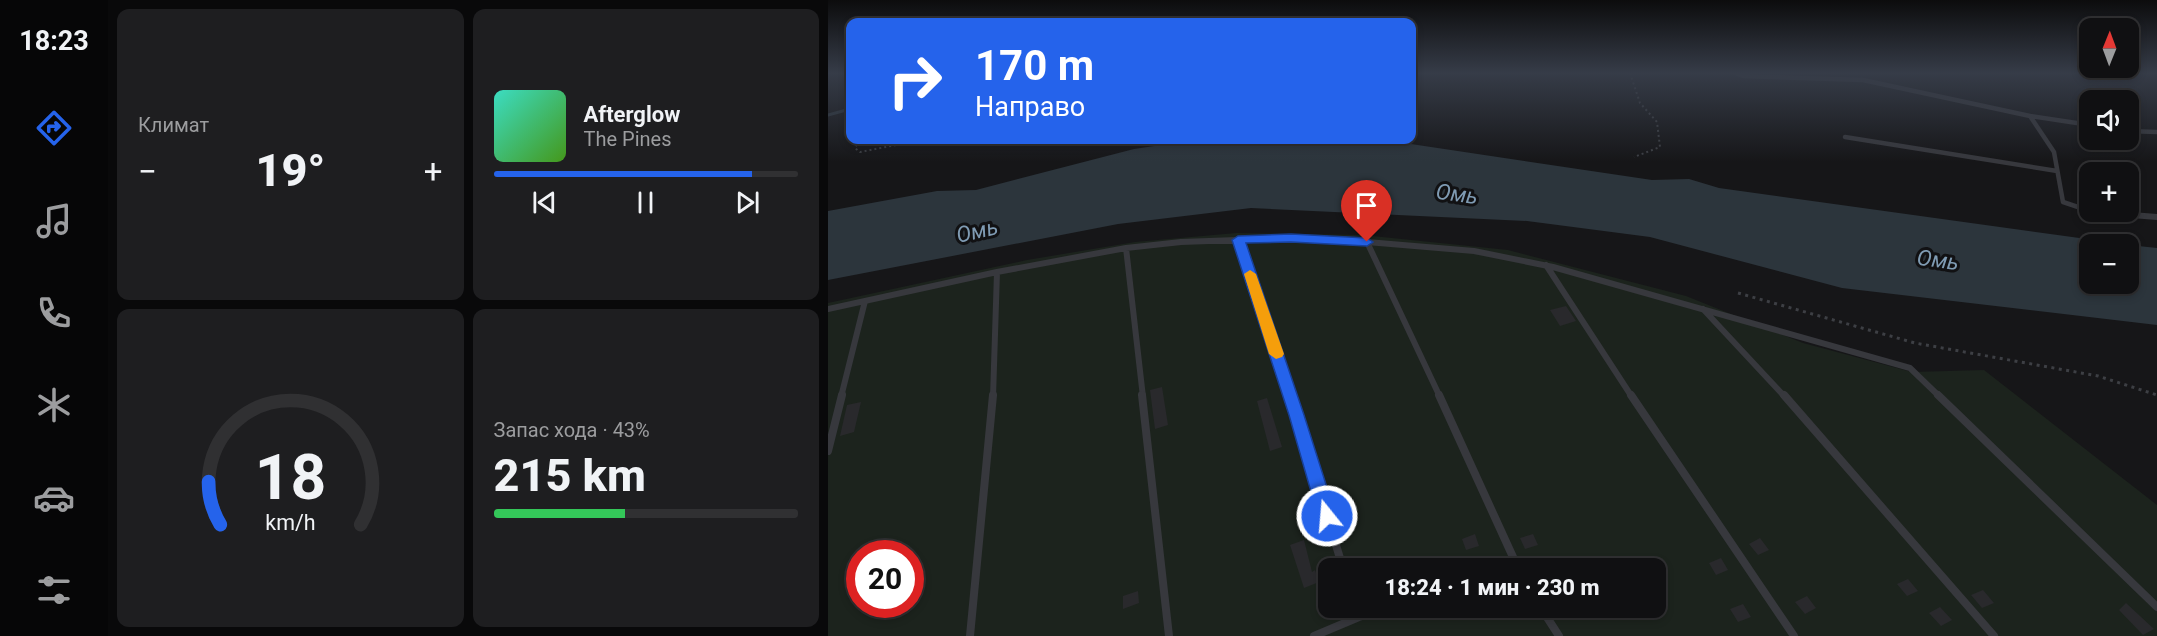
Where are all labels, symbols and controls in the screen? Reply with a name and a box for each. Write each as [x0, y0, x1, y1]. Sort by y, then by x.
north arrow [2079, 18, 2139, 78]
map controls [2079, 18, 2139, 294]
text: 18:23 [19, 25, 89, 57]
text: 170 m [975, 41, 1094, 90]
icon: right [876, 42, 954, 120]
button: sound [2079, 90, 2139, 150]
text: Направо [975, 91, 1085, 123]
text: Afterglow [584, 102, 680, 127]
icon: directions [33, 107, 75, 149]
text: Климат [138, 113, 209, 137]
text: The Pines [584, 127, 671, 151]
text: 19° [256, 144, 325, 197]
text: − [138, 152, 157, 191]
text: + [424, 152, 443, 191]
button: + [2079, 162, 2139, 222]
water label: Омь [1434, 179, 1480, 209]
pin [1341, 180, 1392, 242]
icon: previous [528, 186, 561, 219]
icon: pause [629, 186, 662, 219]
icon: next [731, 186, 764, 219]
icon: arrive [1350, 189, 1383, 222]
icon: music [33, 200, 75, 242]
water label: Омь [954, 214, 1000, 248]
button: − [2079, 234, 2139, 294]
water label: Омь [1915, 245, 1961, 275]
icon: phone [33, 292, 75, 334]
icon: climate [33, 384, 75, 426]
text: Запас хода · 43% [494, 418, 650, 442]
text: 18 [254, 441, 326, 514]
text: 215 km [494, 449, 646, 502]
icon: car [33, 477, 75, 519]
position arrow [1295, 484, 1359, 548]
text: km/h [265, 510, 315, 535]
speed limit sign: 20 [846, 540, 924, 618]
icon: filters [33, 569, 75, 611]
text: 18:24 · 1 мин · 230 m [1384, 575, 1600, 600]

